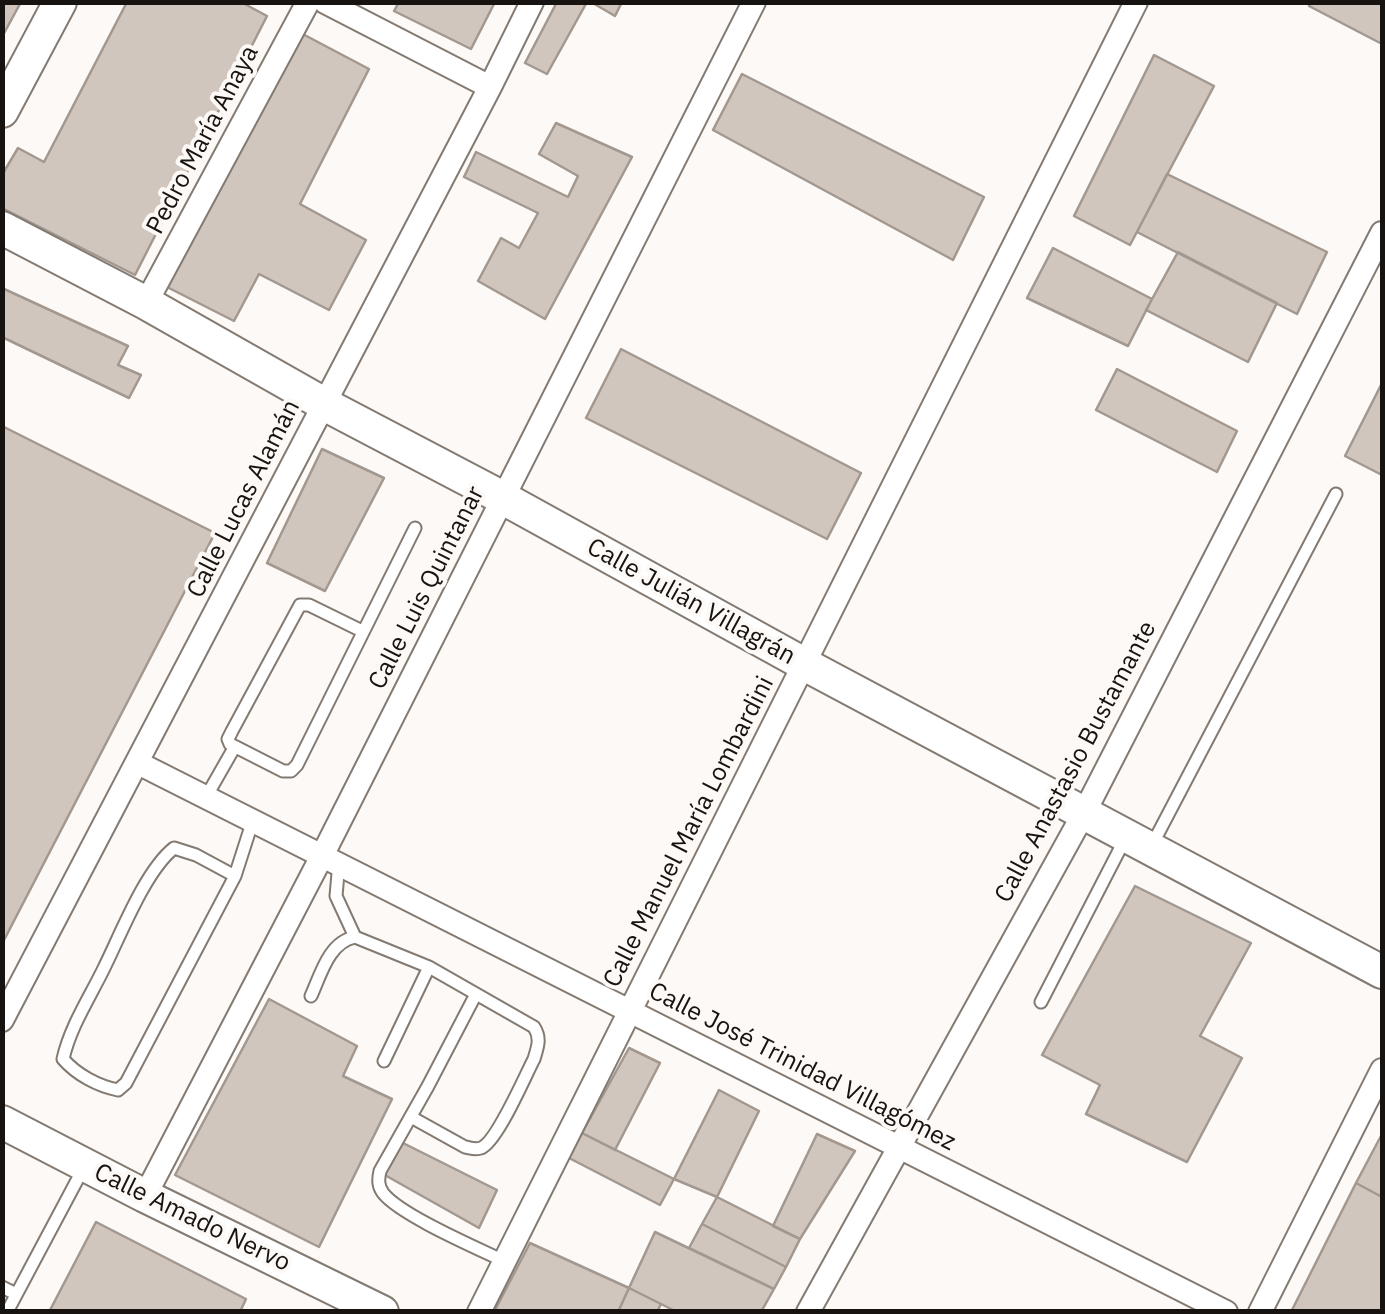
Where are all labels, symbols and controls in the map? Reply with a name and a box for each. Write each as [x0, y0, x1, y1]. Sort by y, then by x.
street label: Pedro María Anaya [141, 41, 265, 239]
street label: Calle Lucas Alamán [181, 395, 307, 603]
street label: Calle Luis Quintanar [363, 481, 491, 695]
street label: Calle Julián Villagrán [582, 532, 800, 672]
street label: Calle Anastasio Bustamante [989, 616, 1163, 908]
street label: Calle Manuel María Lombardini [597, 672, 781, 992]
street label: Calle José Trinidad Villagómez [644, 976, 960, 1158]
street label: Calle Amado Nervo [89, 1158, 295, 1278]

